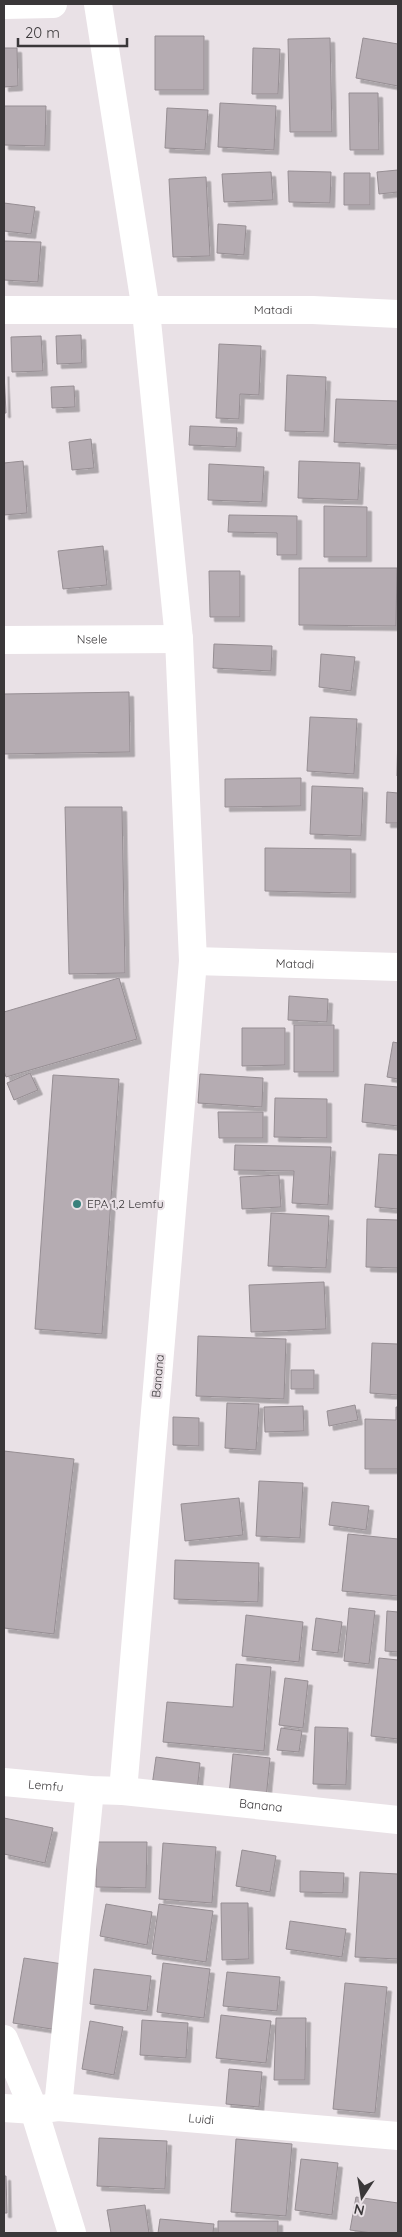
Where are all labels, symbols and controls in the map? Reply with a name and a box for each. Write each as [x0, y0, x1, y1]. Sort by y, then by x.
scale bar [18, 15, 126, 47]
text: 20 m [25, 23, 60, 42]
street label: Matadi [254, 302, 292, 317]
street label: Nsele [77, 631, 108, 647]
street label: Matadi [276, 955, 314, 972]
place label: EPA 1,2 Lemfu [87, 1196, 163, 1211]
marker: EPA 1,2 Lemfu [71, 1198, 83, 1210]
street label: Banana [148, 1354, 167, 1398]
street label: Lemfu [28, 1776, 64, 1794]
street label: Banana [238, 1795, 283, 1815]
street label: Luidi [188, 2110, 215, 2127]
north arrow [337, 2172, 387, 2222]
text: N [352, 2200, 366, 2220]

